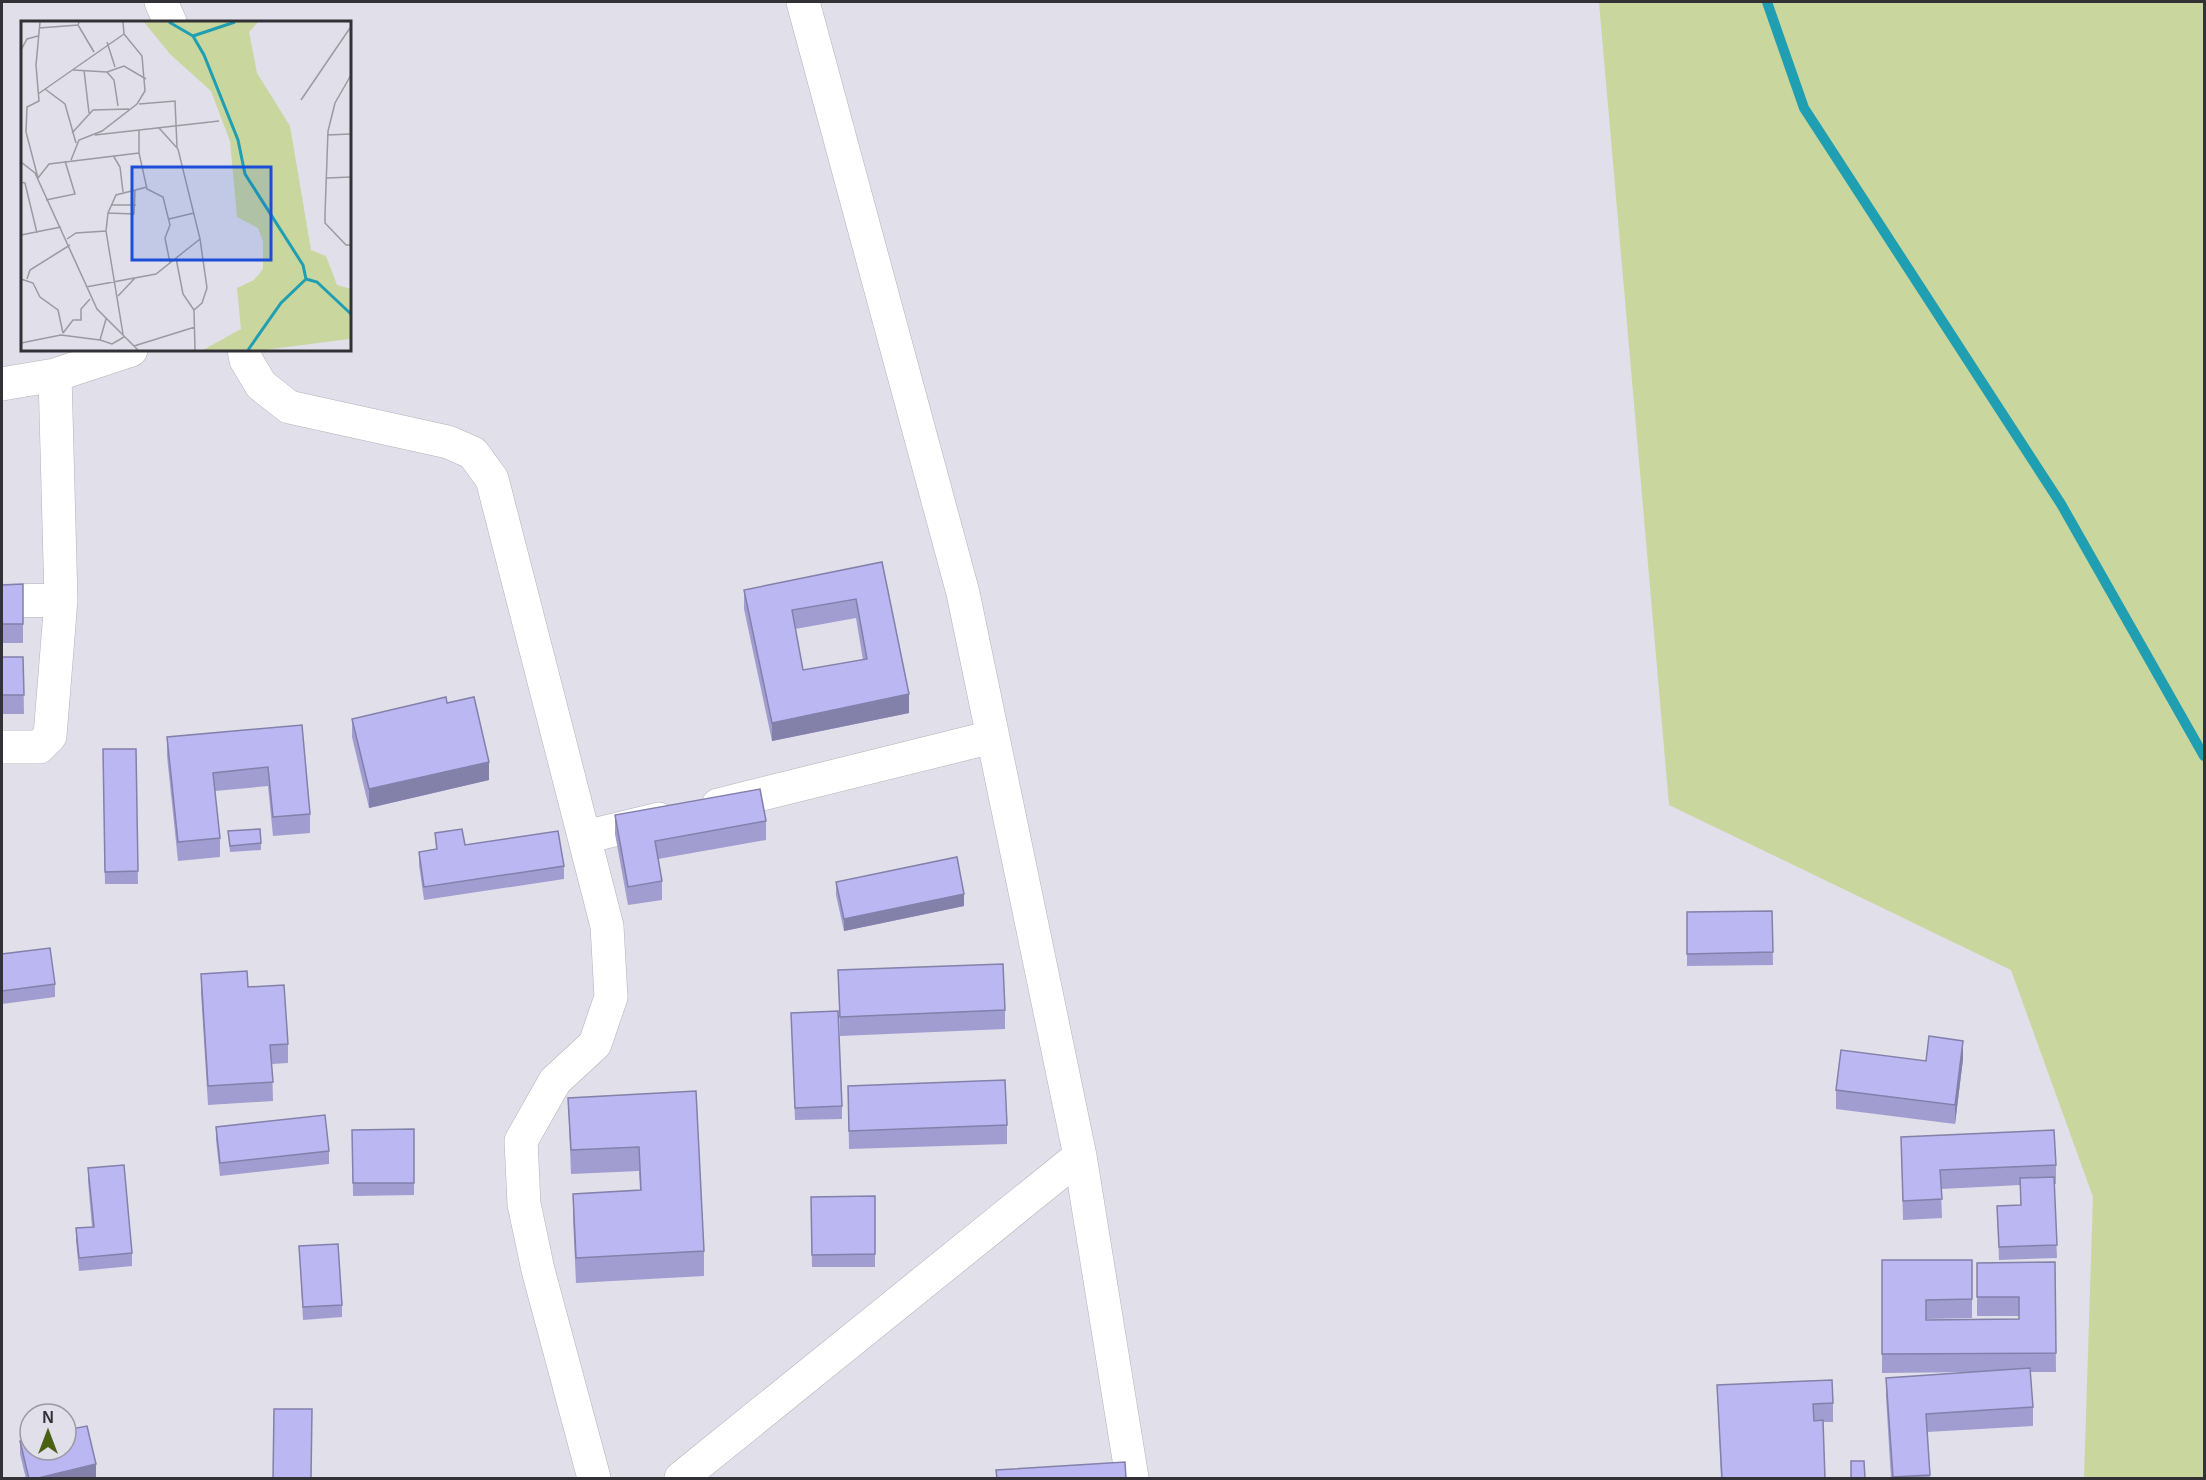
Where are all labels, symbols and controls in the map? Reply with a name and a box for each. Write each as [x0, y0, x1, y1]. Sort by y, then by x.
inset map [21, 21, 351, 351]
north arrow [18, 1402, 78, 1462]
text: N [42, 1409, 54, 1426]

